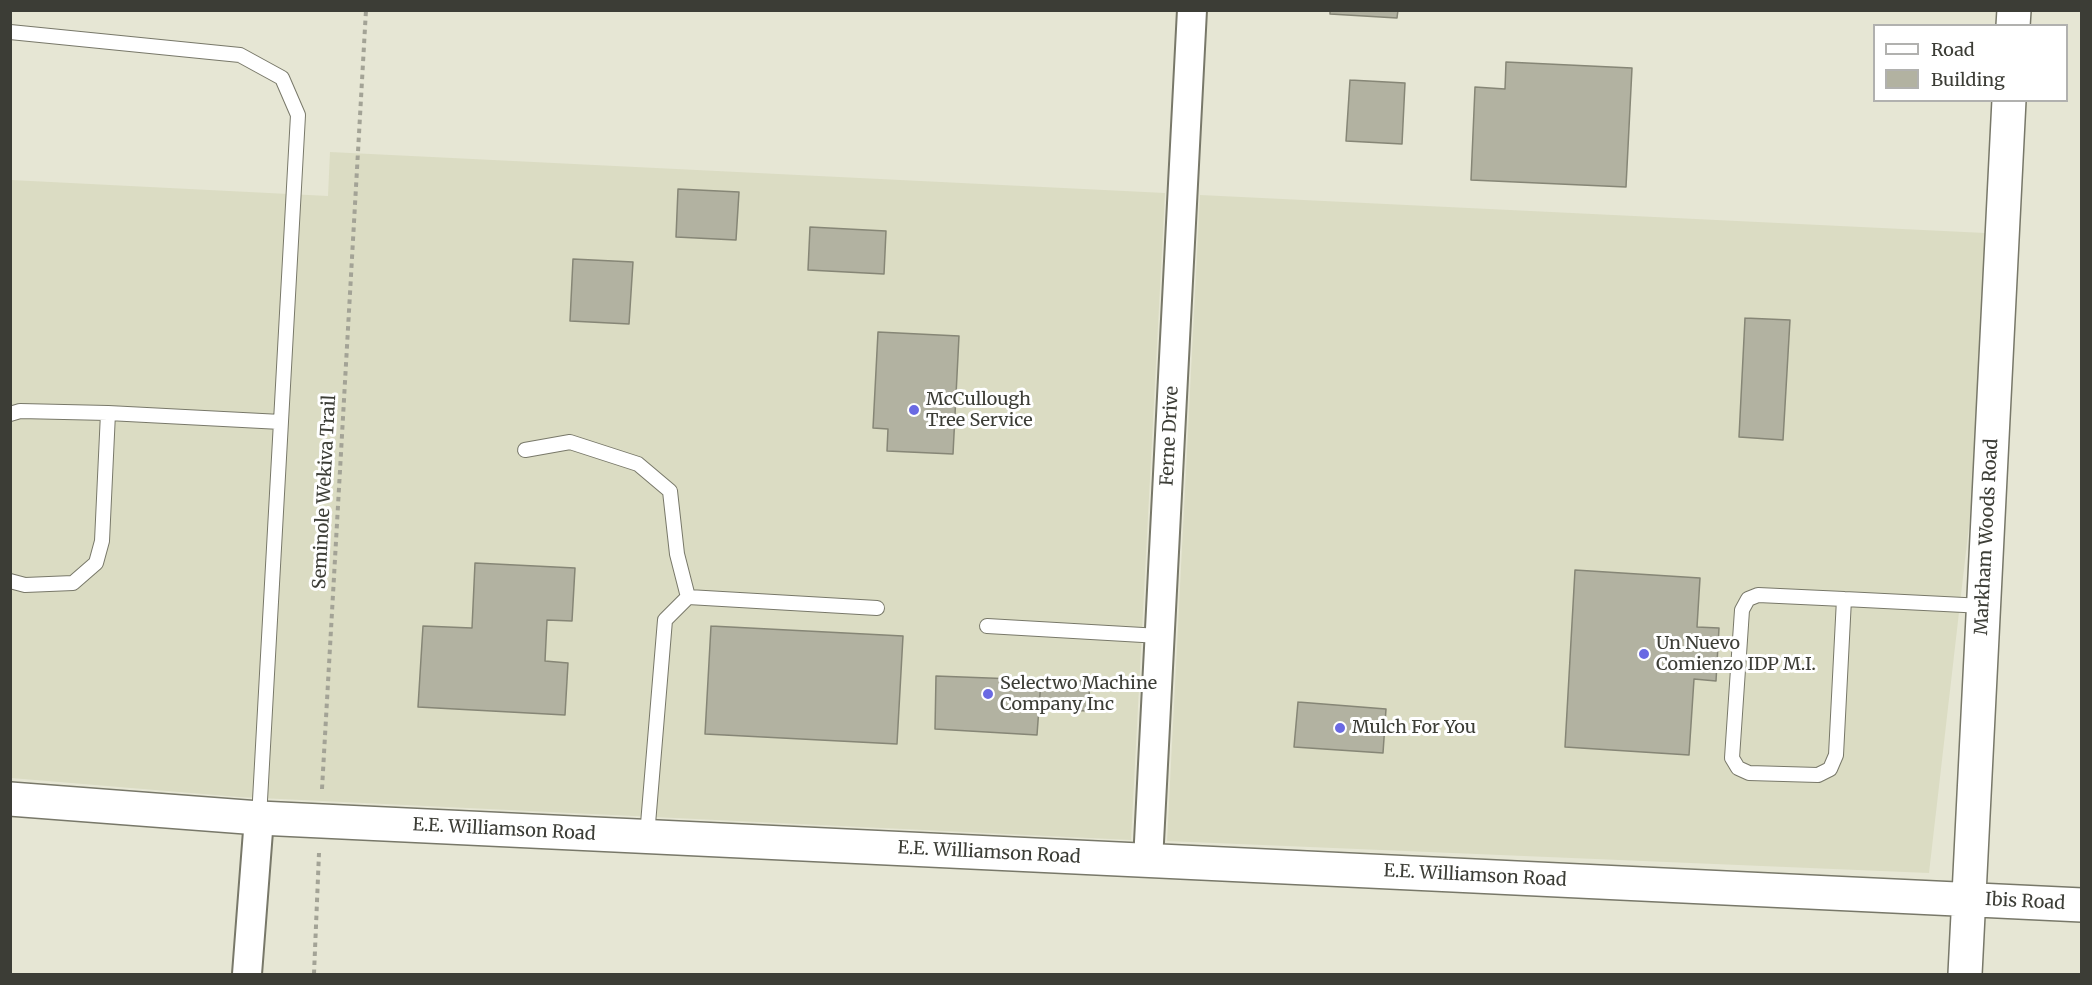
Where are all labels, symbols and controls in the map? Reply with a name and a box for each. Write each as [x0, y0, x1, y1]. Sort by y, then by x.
legend [1873, 24, 2068, 102]
text: Road [1931, 38, 1975, 61]
text: Building [1931, 68, 2005, 91]
street label: Ferne Drive [1157, 385, 1183, 487]
place label: McCullough Tree Service [926, 389, 1033, 432]
street label: Seminole Wekiva Trail [309, 394, 341, 590]
marker: McCullough Tree Service [907, 403, 921, 417]
street label: Markham Woods Road [1971, 438, 2003, 636]
place label: Un Nuevo Comienzo IDP M.I. [1656, 633, 1816, 676]
marker: Un Nuevo Comienzo IDP M.I. [1637, 647, 1651, 661]
place label: Selectwo Machine Company Inc [1000, 673, 1157, 716]
marker: Selectwo Machine Company Inc [981, 687, 995, 701]
place label: Mulch For You [1352, 717, 1476, 739]
marker: Mulch For You [1333, 721, 1347, 735]
street label: E.E. Williamson Road [412, 814, 596, 846]
street label: E.E. Williamson Road [897, 837, 1081, 869]
street label: E.E. Williamson Road [1383, 860, 1567, 892]
street label: Ibis Road [1984, 889, 2066, 915]

